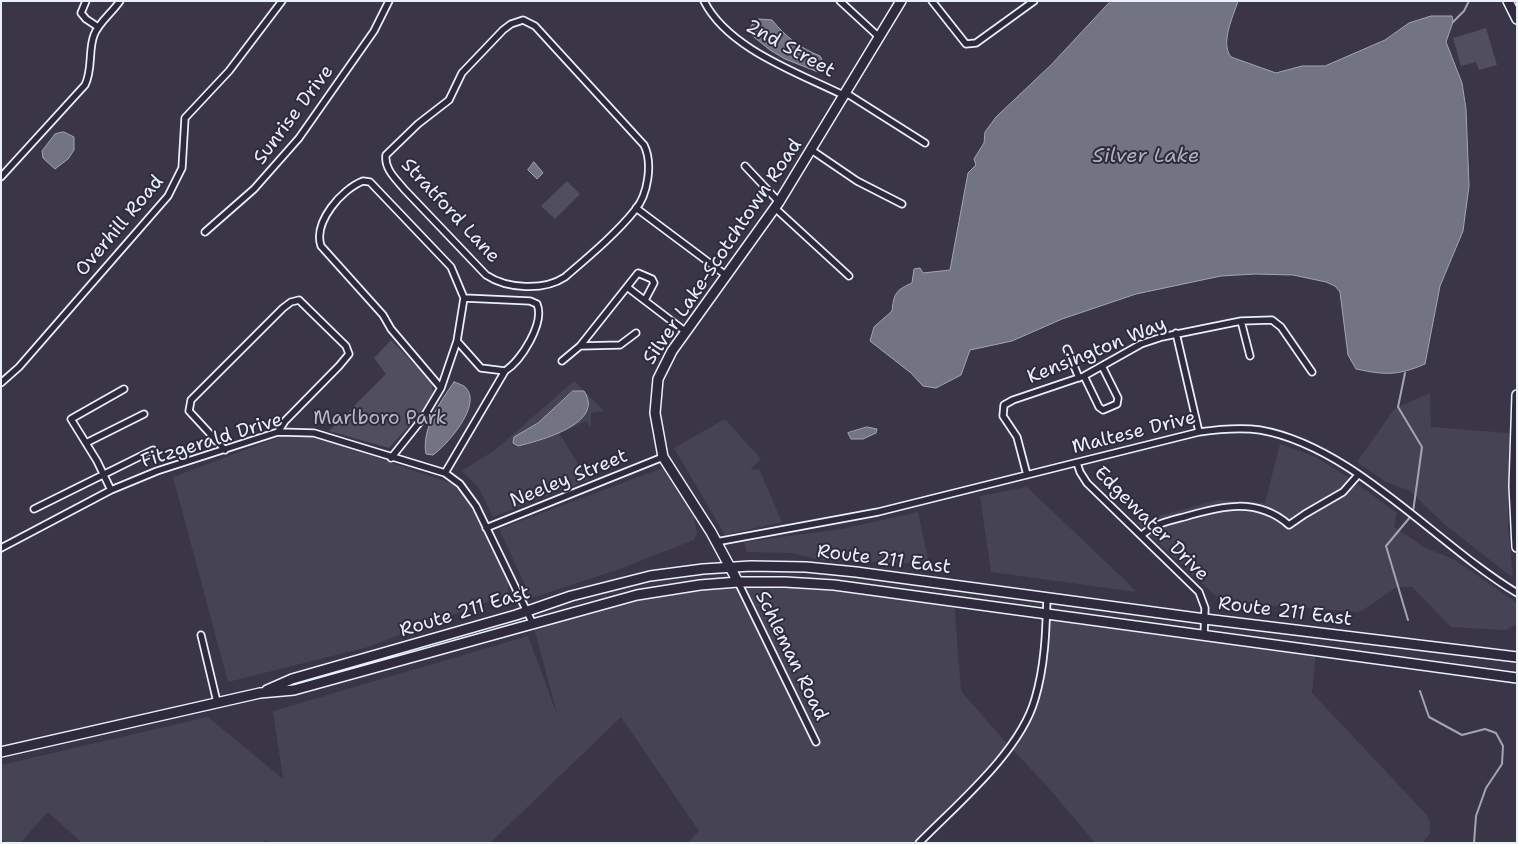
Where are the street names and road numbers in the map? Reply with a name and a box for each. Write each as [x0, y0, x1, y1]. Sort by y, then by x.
street label: 2nd Street [741, 15, 839, 83]
street label: Sunrise Drive [249, 61, 339, 169]
street label: Silver Lake-Scotchtown Road [639, 135, 807, 369]
street label: Stratford Lane [396, 154, 504, 268]
street label: Overhill Road [71, 171, 169, 281]
street label: Kensington Way [1024, 313, 1170, 389]
street label: Maltese Drive [1070, 407, 1198, 459]
street label: Fitzgerald Drive [139, 409, 285, 473]
street label: Neeley Street [507, 445, 631, 513]
street label: Edgewater Drive [1089, 462, 1213, 586]
street label: Route 211 East [816, 540, 952, 580]
street label: Route 211 East [397, 581, 533, 643]
street label: Schleman Road [750, 588, 832, 724]
street label: Route 211 East [1217, 592, 1353, 632]

